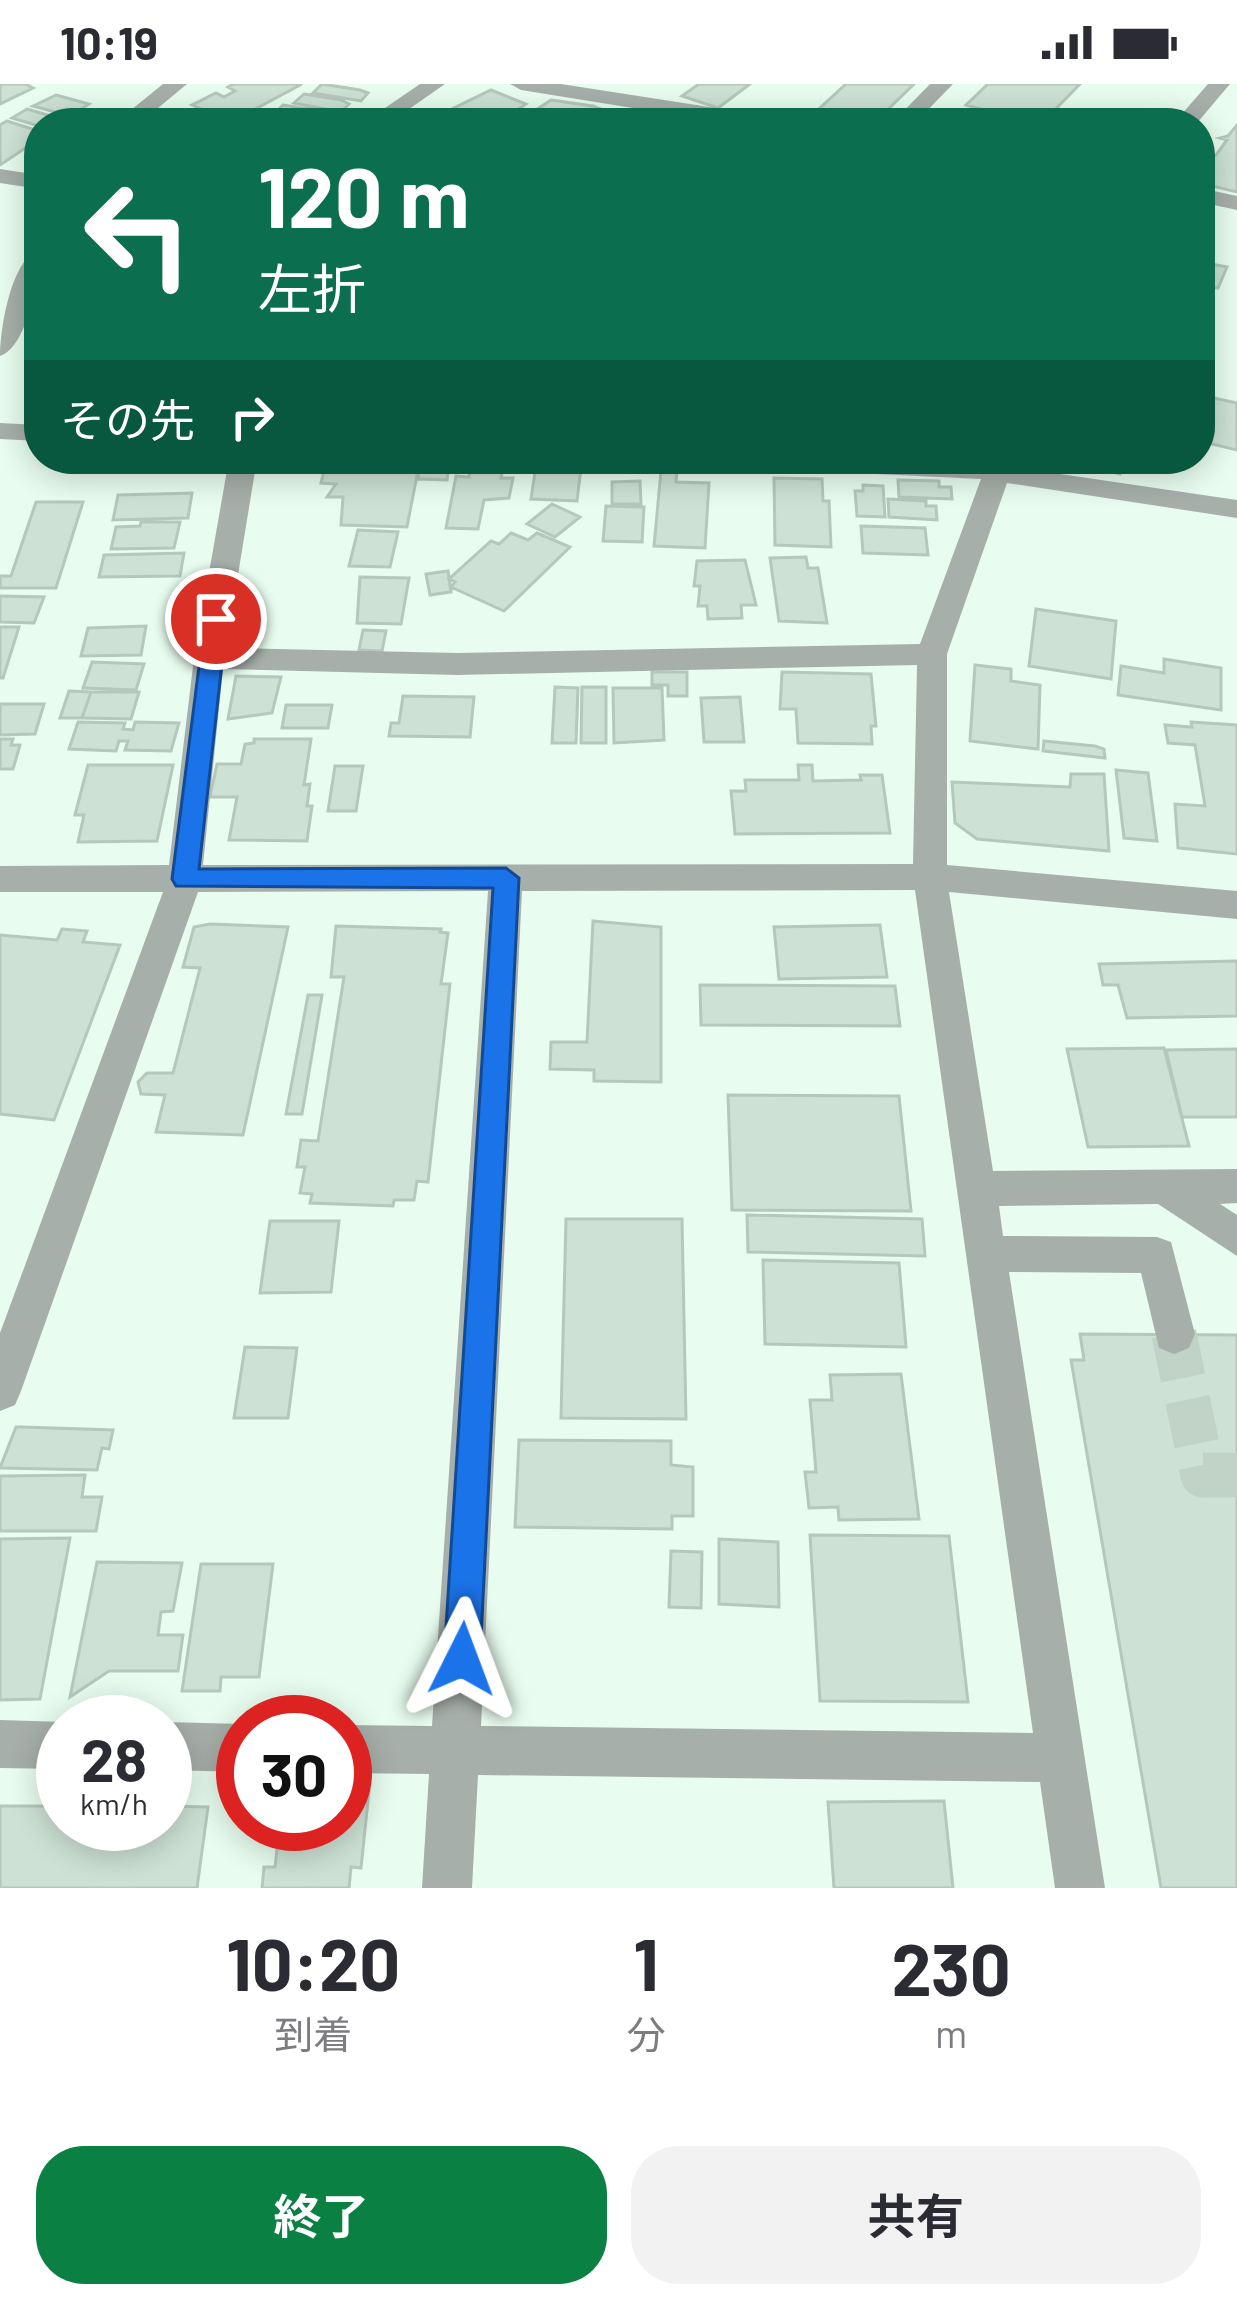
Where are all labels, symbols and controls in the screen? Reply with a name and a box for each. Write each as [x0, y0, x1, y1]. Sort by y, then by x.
text: 10:19 [60, 15, 158, 69]
text: 120 m [258, 144, 470, 245]
icon: left [60, 156, 216, 312]
text: 左折 [258, 255, 366, 320]
icon: right [219, 384, 285, 450]
text: その先 [60, 392, 195, 446]
pin [165, 568, 267, 670]
icon: arrive [183, 586, 249, 652]
position arrow [399, 1596, 525, 1722]
speed limit sign: 30 [216, 1695, 372, 1851]
text: 28 [81, 1722, 147, 1794]
text: km/h [80, 1785, 148, 1821]
text: 10:20 [226, 1919, 400, 2005]
text: 1 [633, 1919, 659, 2005]
text: 230 [892, 1924, 1011, 2010]
text: m [935, 2009, 967, 2056]
text: 到着 [274, 2010, 352, 2057]
text: 分 [626, 2010, 665, 2057]
button: 終了 [36, 2146, 607, 2284]
button: 共有 [631, 2146, 1201, 2284]

